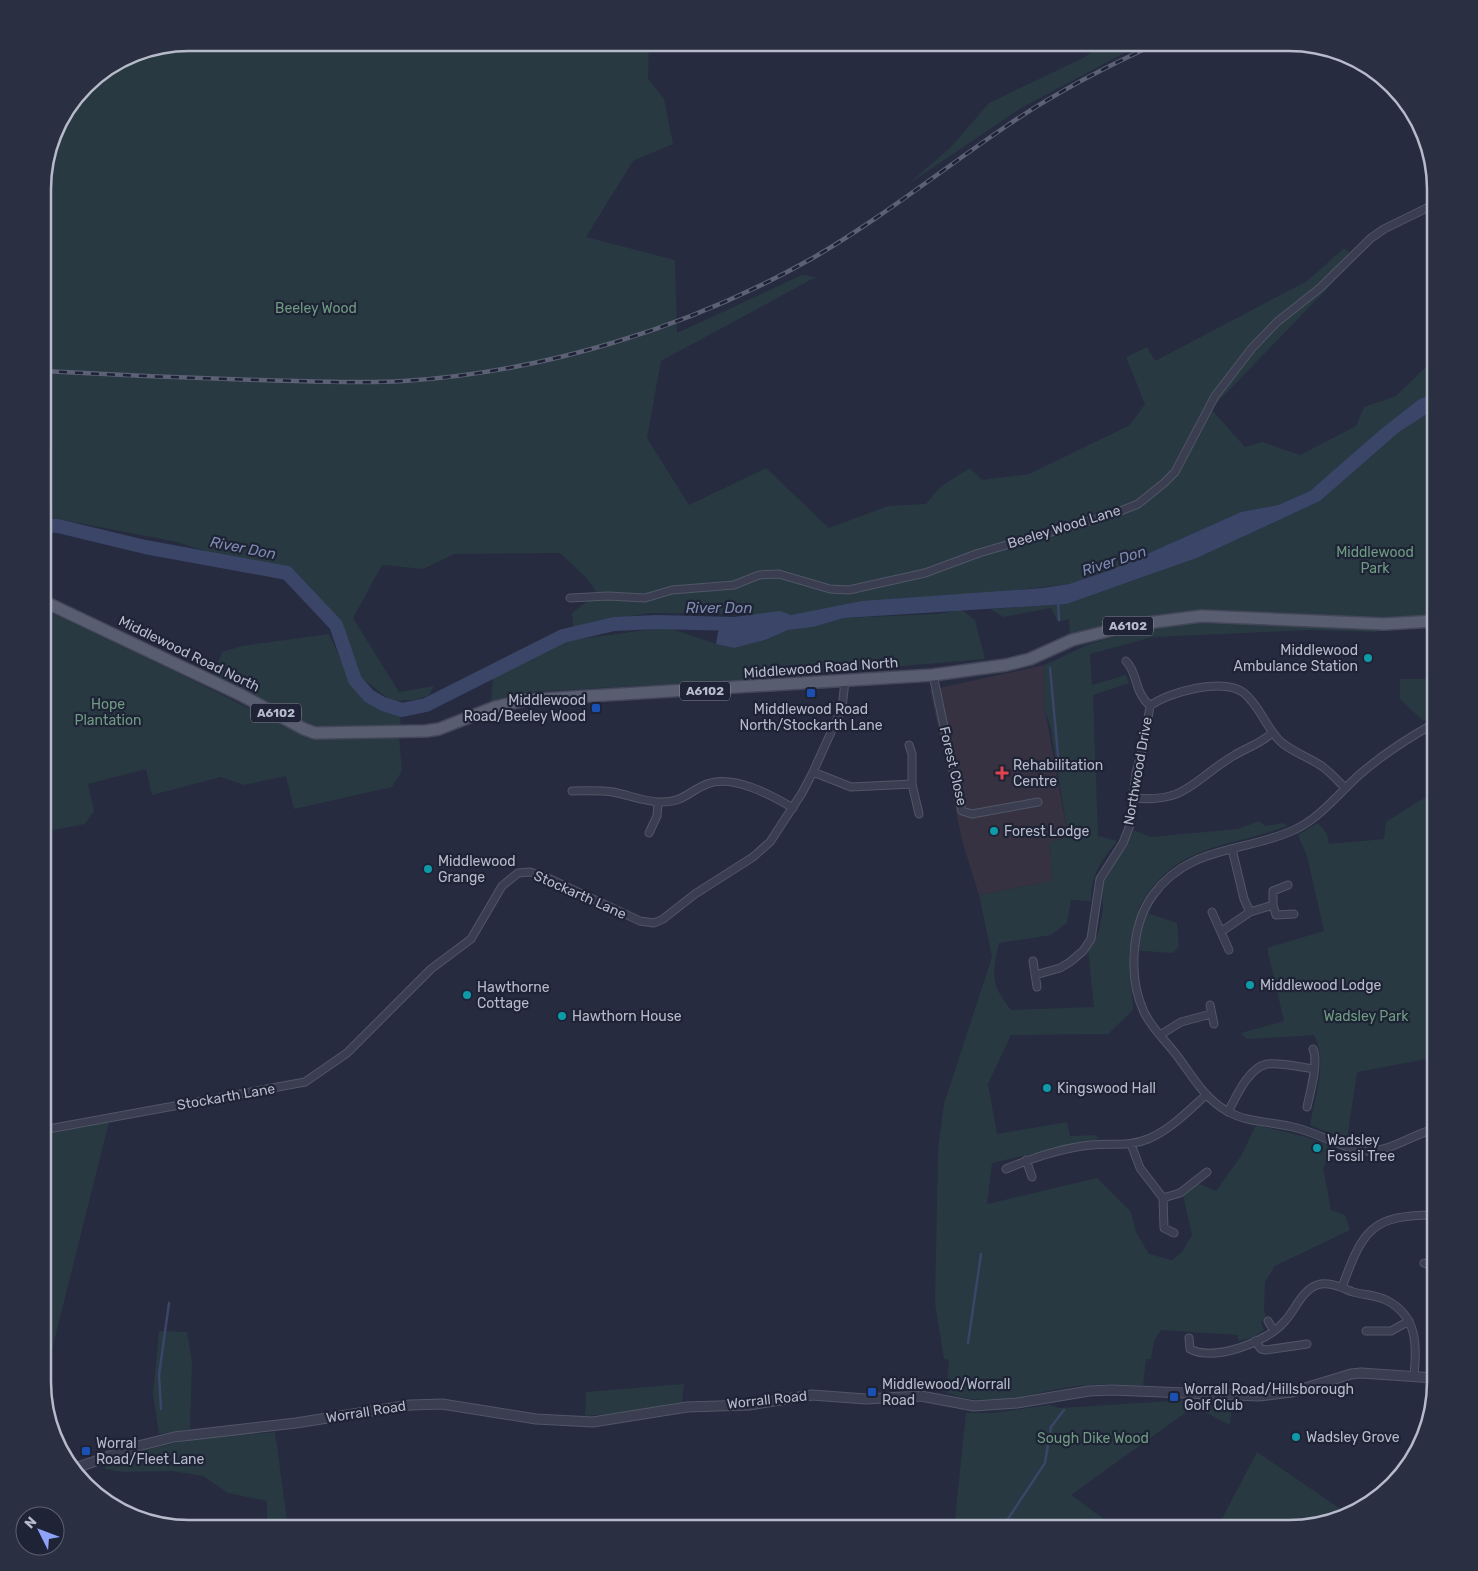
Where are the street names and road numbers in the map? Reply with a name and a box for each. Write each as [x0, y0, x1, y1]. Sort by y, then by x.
street label: Beeley Wood Lane [1005, 502, 1123, 552]
street label: Middlewood Road North [116, 612, 262, 696]
road number: A6102 [1103, 616, 1153, 636]
street label: Middlewood Road North [743, 654, 899, 682]
road number: A6102 [680, 681, 730, 700]
road number: A6102 [251, 704, 301, 722]
street label: Northwood Drive [1120, 715, 1156, 826]
street label: Forest Close [936, 725, 970, 807]
street label: Stockarth Lane [531, 867, 629, 923]
street label: Stockarth Lane [176, 1080, 277, 1114]
street label: Worrall Road [726, 1387, 808, 1413]
street label: Worrall Road [325, 1397, 407, 1427]

